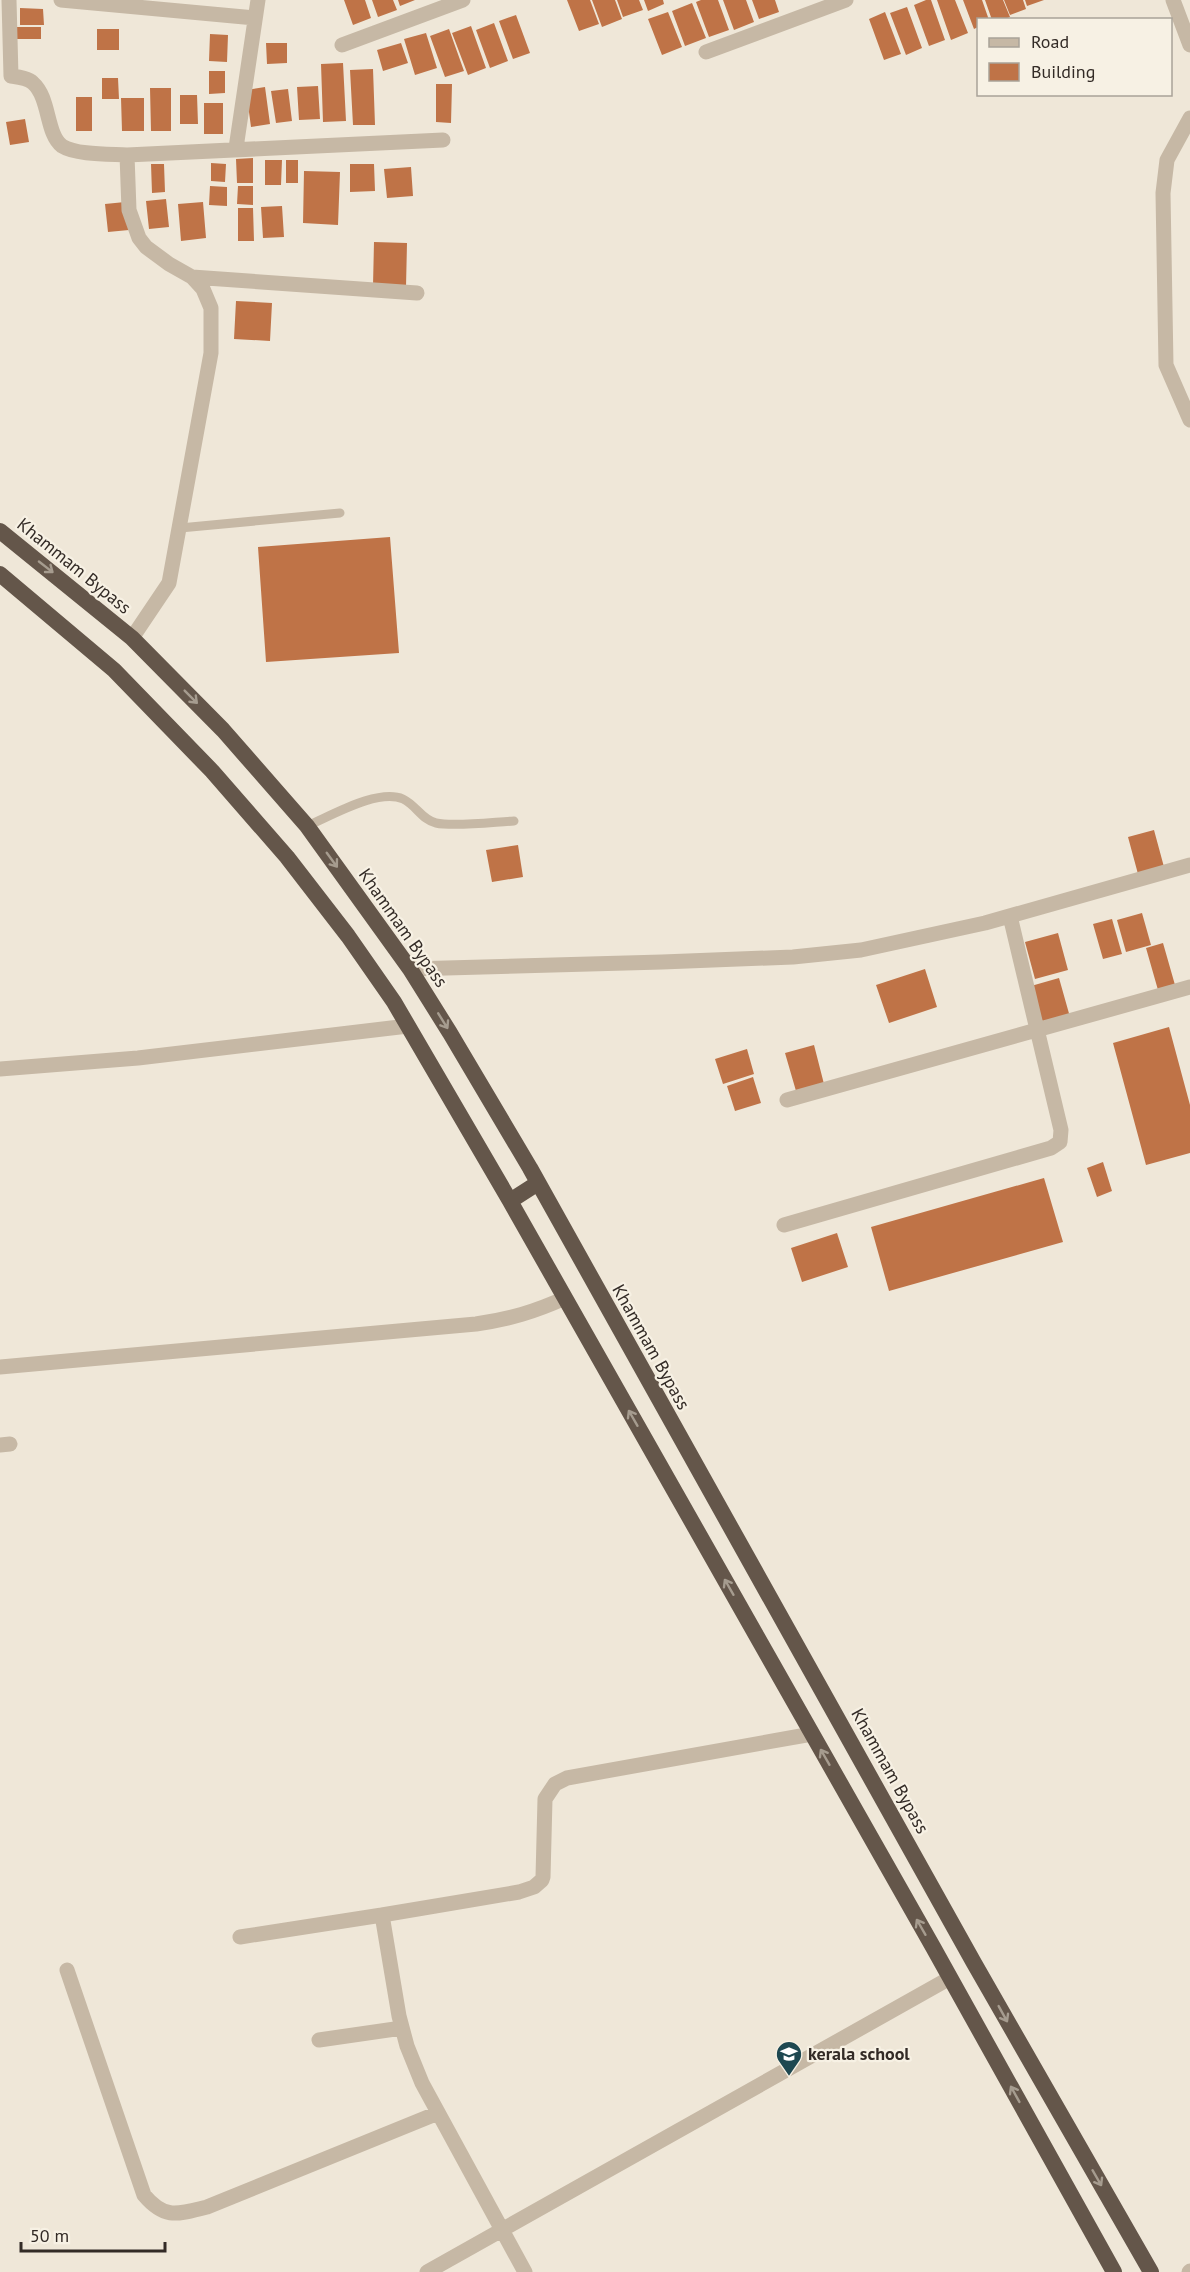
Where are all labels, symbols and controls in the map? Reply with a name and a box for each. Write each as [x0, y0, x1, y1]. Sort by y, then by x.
legend [977, 18, 1172, 96]
text: Road [1031, 30, 1069, 53]
text: Building [1031, 60, 1095, 83]
street label: Khammam Bypass [13, 513, 136, 619]
one-way arrow [38, 561, 54, 574]
one-way arrow [184, 690, 198, 705]
one-way arrow [326, 852, 338, 868]
street label: Khammam Bypass [354, 864, 453, 992]
one-way arrow [437, 1012, 449, 1029]
street label: Khammam Bypass [607, 1280, 695, 1414]
one-way arrow [626, 1410, 638, 1427]
one-way arrow [723, 1579, 734, 1597]
street label: Khammam Bypass [846, 1704, 934, 1838]
one-way arrow [819, 1749, 831, 1766]
one-way arrow [915, 1919, 927, 1936]
one-way arrow [997, 2005, 1009, 2022]
school or university icon: kerala school [774, 2039, 804, 2077]
place label: kerala school [808, 2042, 910, 2065]
one-way arrow [1009, 2086, 1020, 2104]
one-way arrow [1091, 2169, 1103, 2186]
scale bar [21, 2215, 165, 2253]
text: 50 m [30, 2224, 69, 2247]

